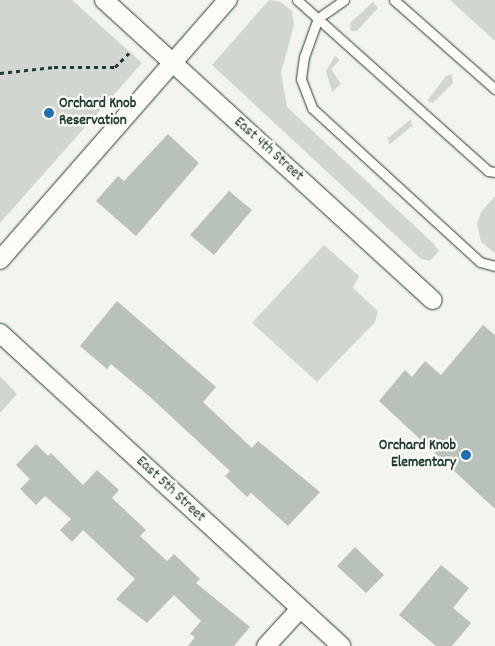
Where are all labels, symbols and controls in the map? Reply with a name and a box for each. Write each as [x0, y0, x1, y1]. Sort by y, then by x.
place label: Orchard Knob Reservation [59, 95, 136, 130]
marker: Orchard Knob Reservation [43, 107, 55, 119]
street label: East 4th Street [229, 114, 307, 186]
place label: Orchard Knob Elementary [379, 437, 456, 472]
marker: Orchard Knob Elementary [460, 449, 472, 461]
street label: East 5th Street [132, 453, 208, 527]

